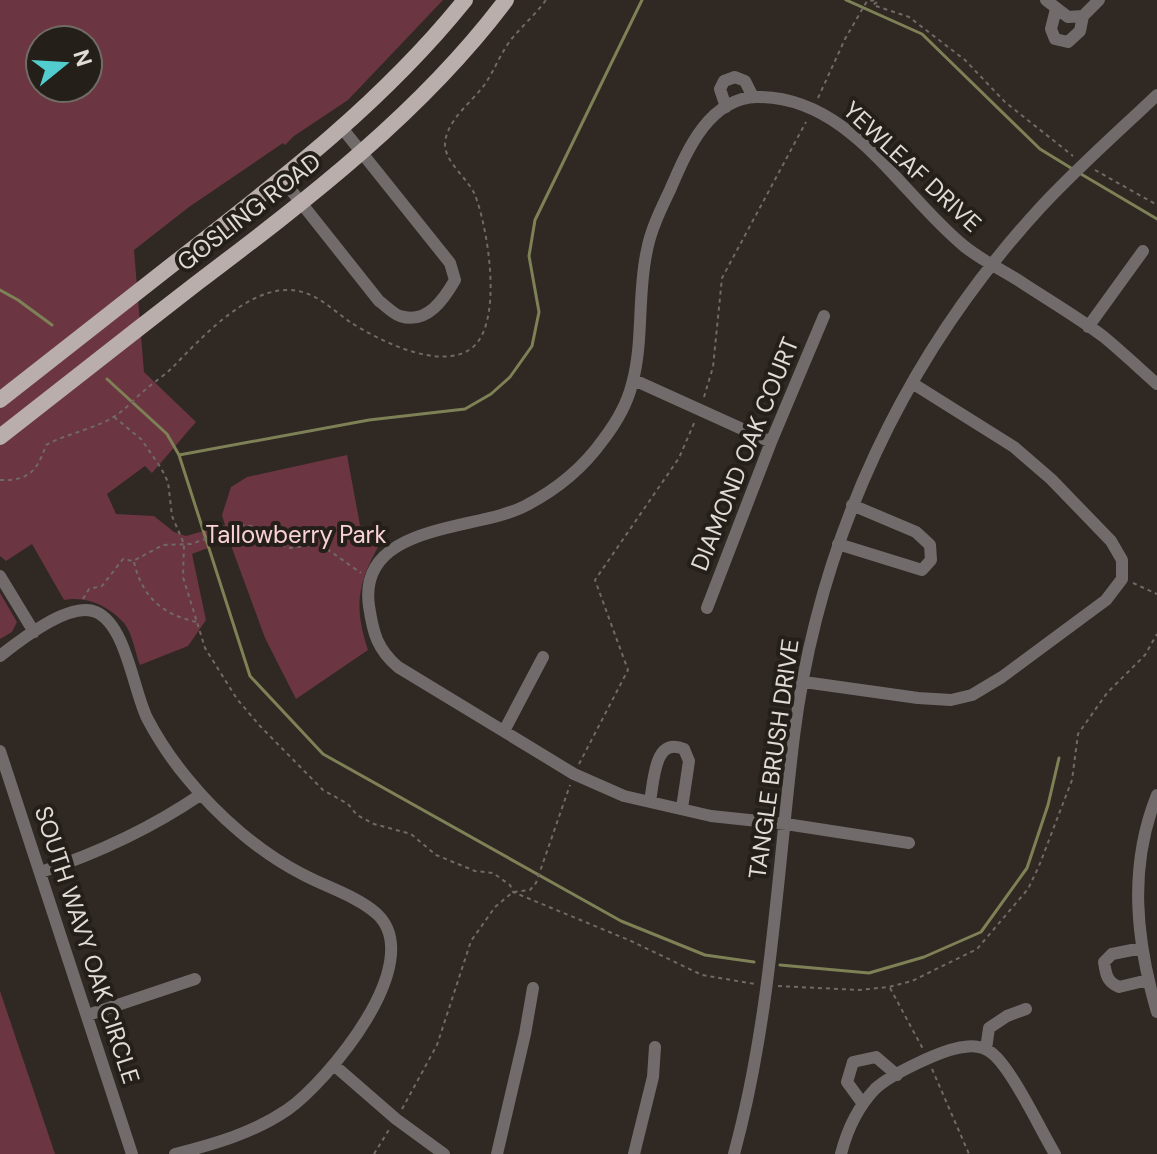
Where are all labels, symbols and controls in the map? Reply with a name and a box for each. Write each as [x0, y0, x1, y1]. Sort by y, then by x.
north arrow [24, 24, 104, 104]
text: N [66, 46, 99, 70]
street label: YEWLEAF DRIVE [837, 95, 988, 239]
street label: GOSLING ROAD [171, 146, 327, 277]
street label: DIAMOND OAK COURT [683, 332, 806, 575]
park label: Tallowberry Park [205, 519, 387, 550]
street label: TANGLE BRUSH DRIVE [741, 637, 806, 881]
street label: SOUTH WAVY OAK CIRCLE [28, 802, 147, 1088]

